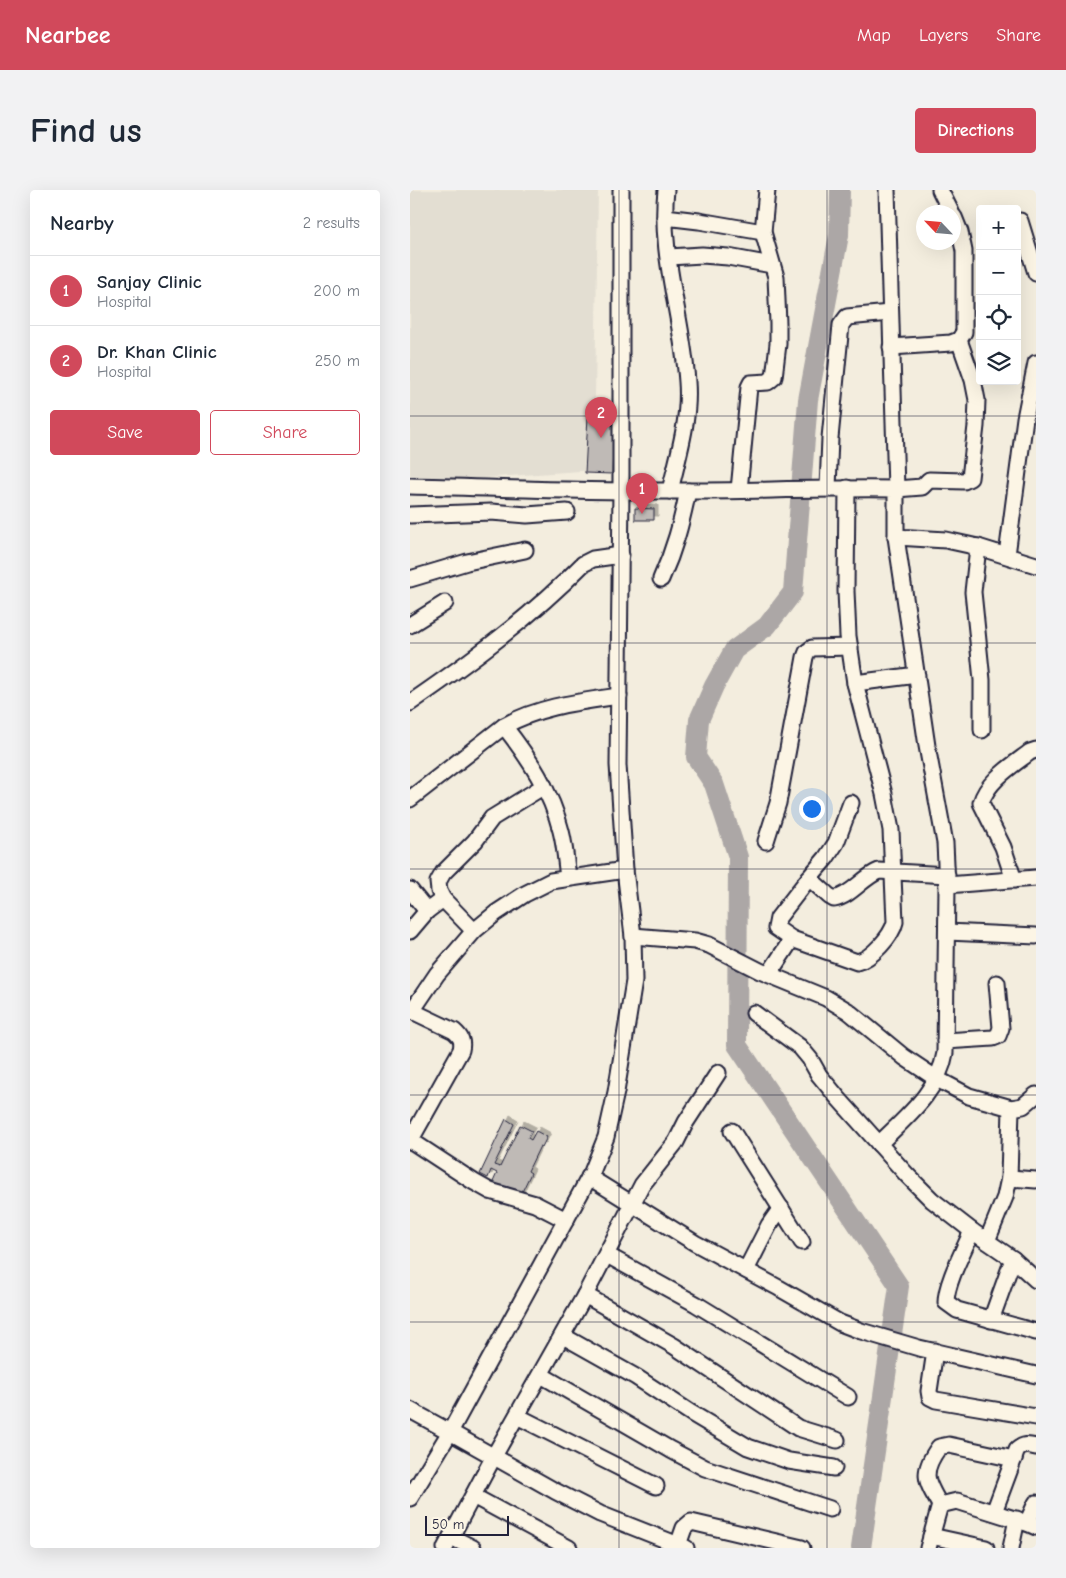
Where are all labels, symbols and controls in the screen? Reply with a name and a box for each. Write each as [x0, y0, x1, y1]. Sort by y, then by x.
text: Nearbee [25, 21, 110, 49]
text: Map [857, 25, 891, 46]
text: Layers [919, 25, 968, 46]
text: Share [996, 25, 1041, 46]
button: Directions [915, 108, 1036, 153]
text: Find us [30, 110, 142, 151]
north arrow [916, 205, 961, 250]
map controls [976, 205, 1021, 385]
button: + [976, 205, 1021, 250]
text: Nearby [50, 211, 114, 235]
text: 2 results [303, 214, 360, 232]
button: − [976, 250, 1021, 295]
text: Sanjay Clinic [97, 271, 202, 293]
text: 1 [63, 282, 69, 300]
text: 200 m [314, 282, 360, 300]
text: Hospital [97, 293, 152, 311]
button: locate [976, 295, 1021, 340]
button: layers [976, 340, 1021, 385]
text: Dr. Khan Clinic [97, 341, 217, 363]
text: 2 [62, 352, 70, 370]
text: 250 m [315, 352, 360, 370]
text: Hospital [97, 363, 152, 381]
pin: 2 [585, 397, 617, 438]
button: Save [50, 410, 200, 455]
button: Share [210, 410, 360, 455]
pin: 1 [626, 473, 658, 514]
your location [799, 796, 825, 822]
scale bar [425, 1513, 509, 1536]
text: 50 m [432, 1516, 464, 1533]

